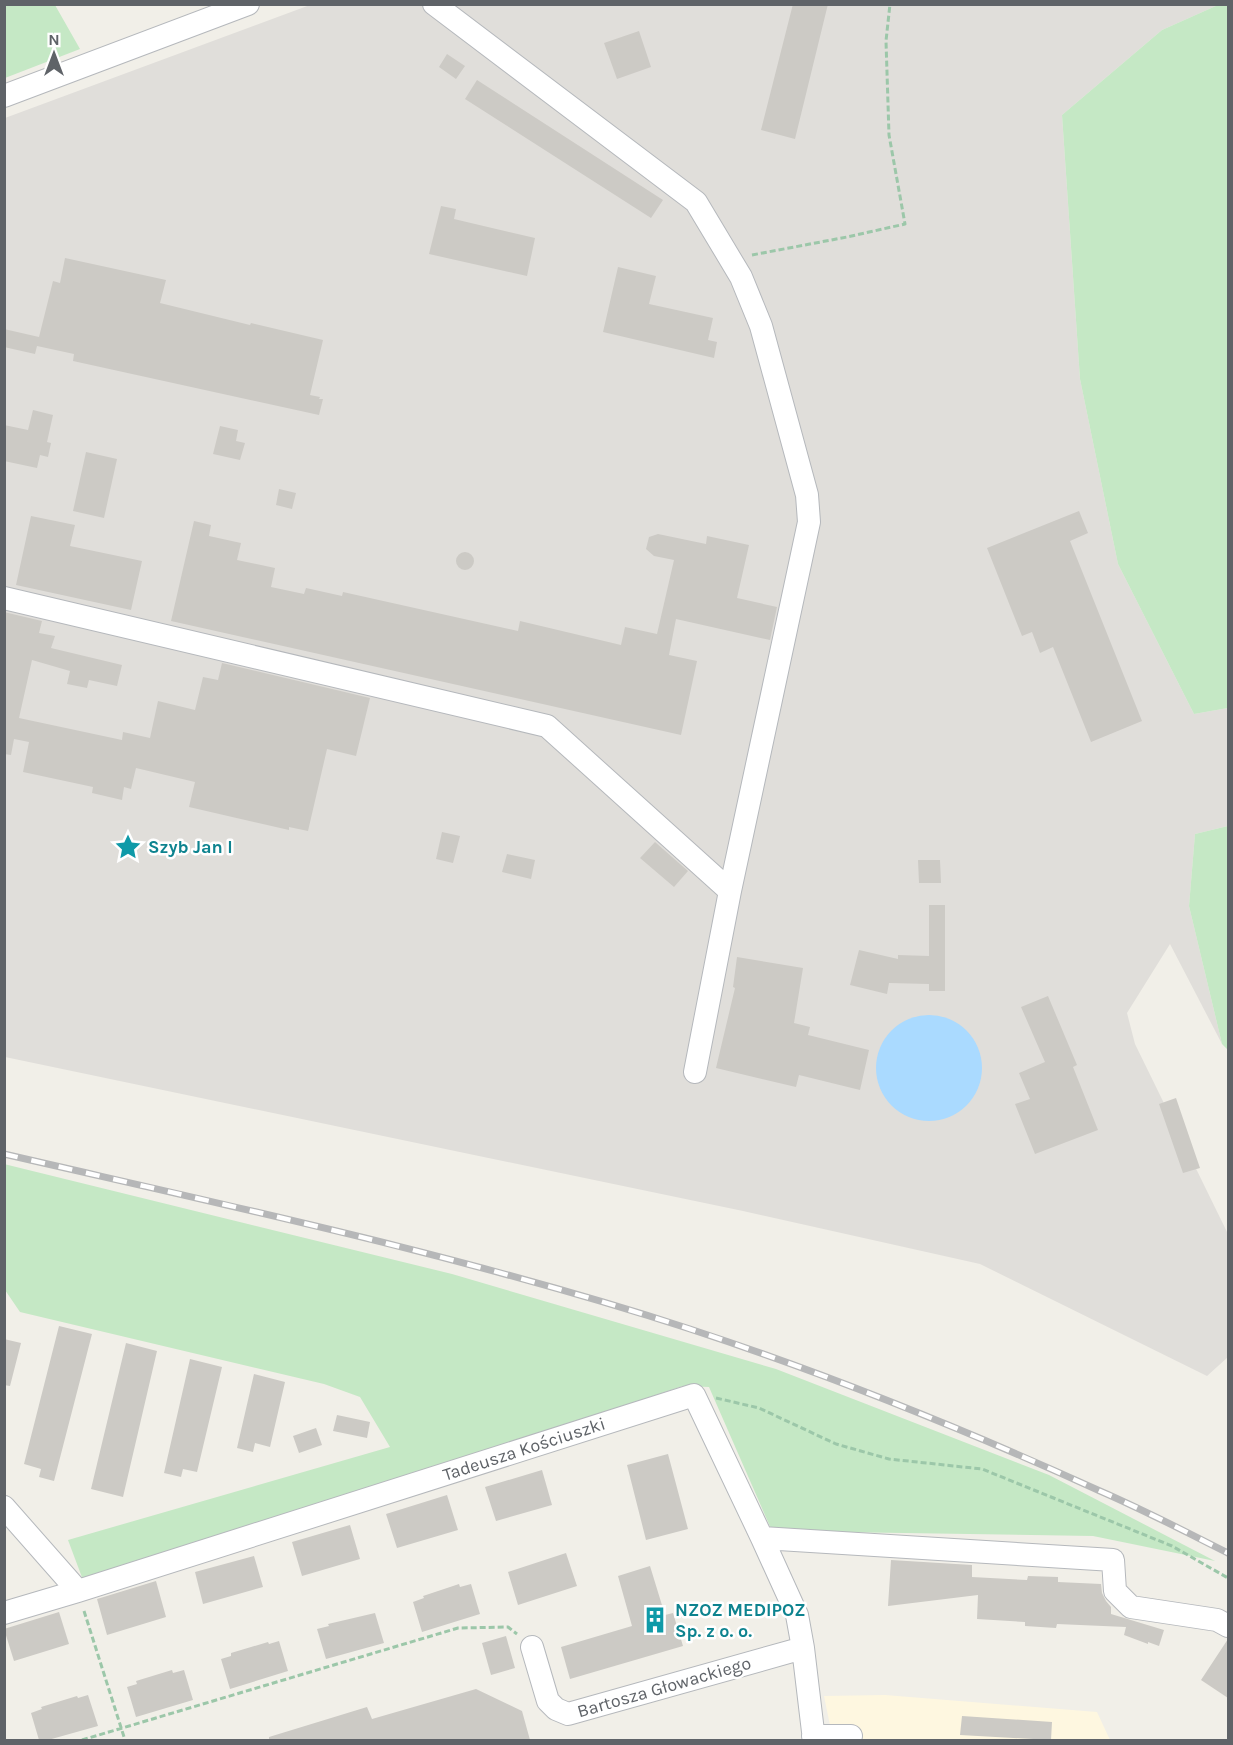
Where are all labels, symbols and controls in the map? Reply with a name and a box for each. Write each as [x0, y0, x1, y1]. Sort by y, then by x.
north arrow [24, 24, 84, 84]
text: N [48, 30, 60, 49]
place icon: Szyb Jan I [113, 832, 143, 862]
place label: Szyb Jan I [148, 836, 233, 858]
street label: Tadeusza Kościuszki [440, 1412, 608, 1486]
place label: NZOZ MEDIPOZ Sp. z o. o. [675, 1599, 806, 1642]
building icon: NZOZ MEDIPOZ Sp. z o. o. [640, 1605, 670, 1635]
street label: Bartosza Głowackiego [575, 1652, 753, 1722]

